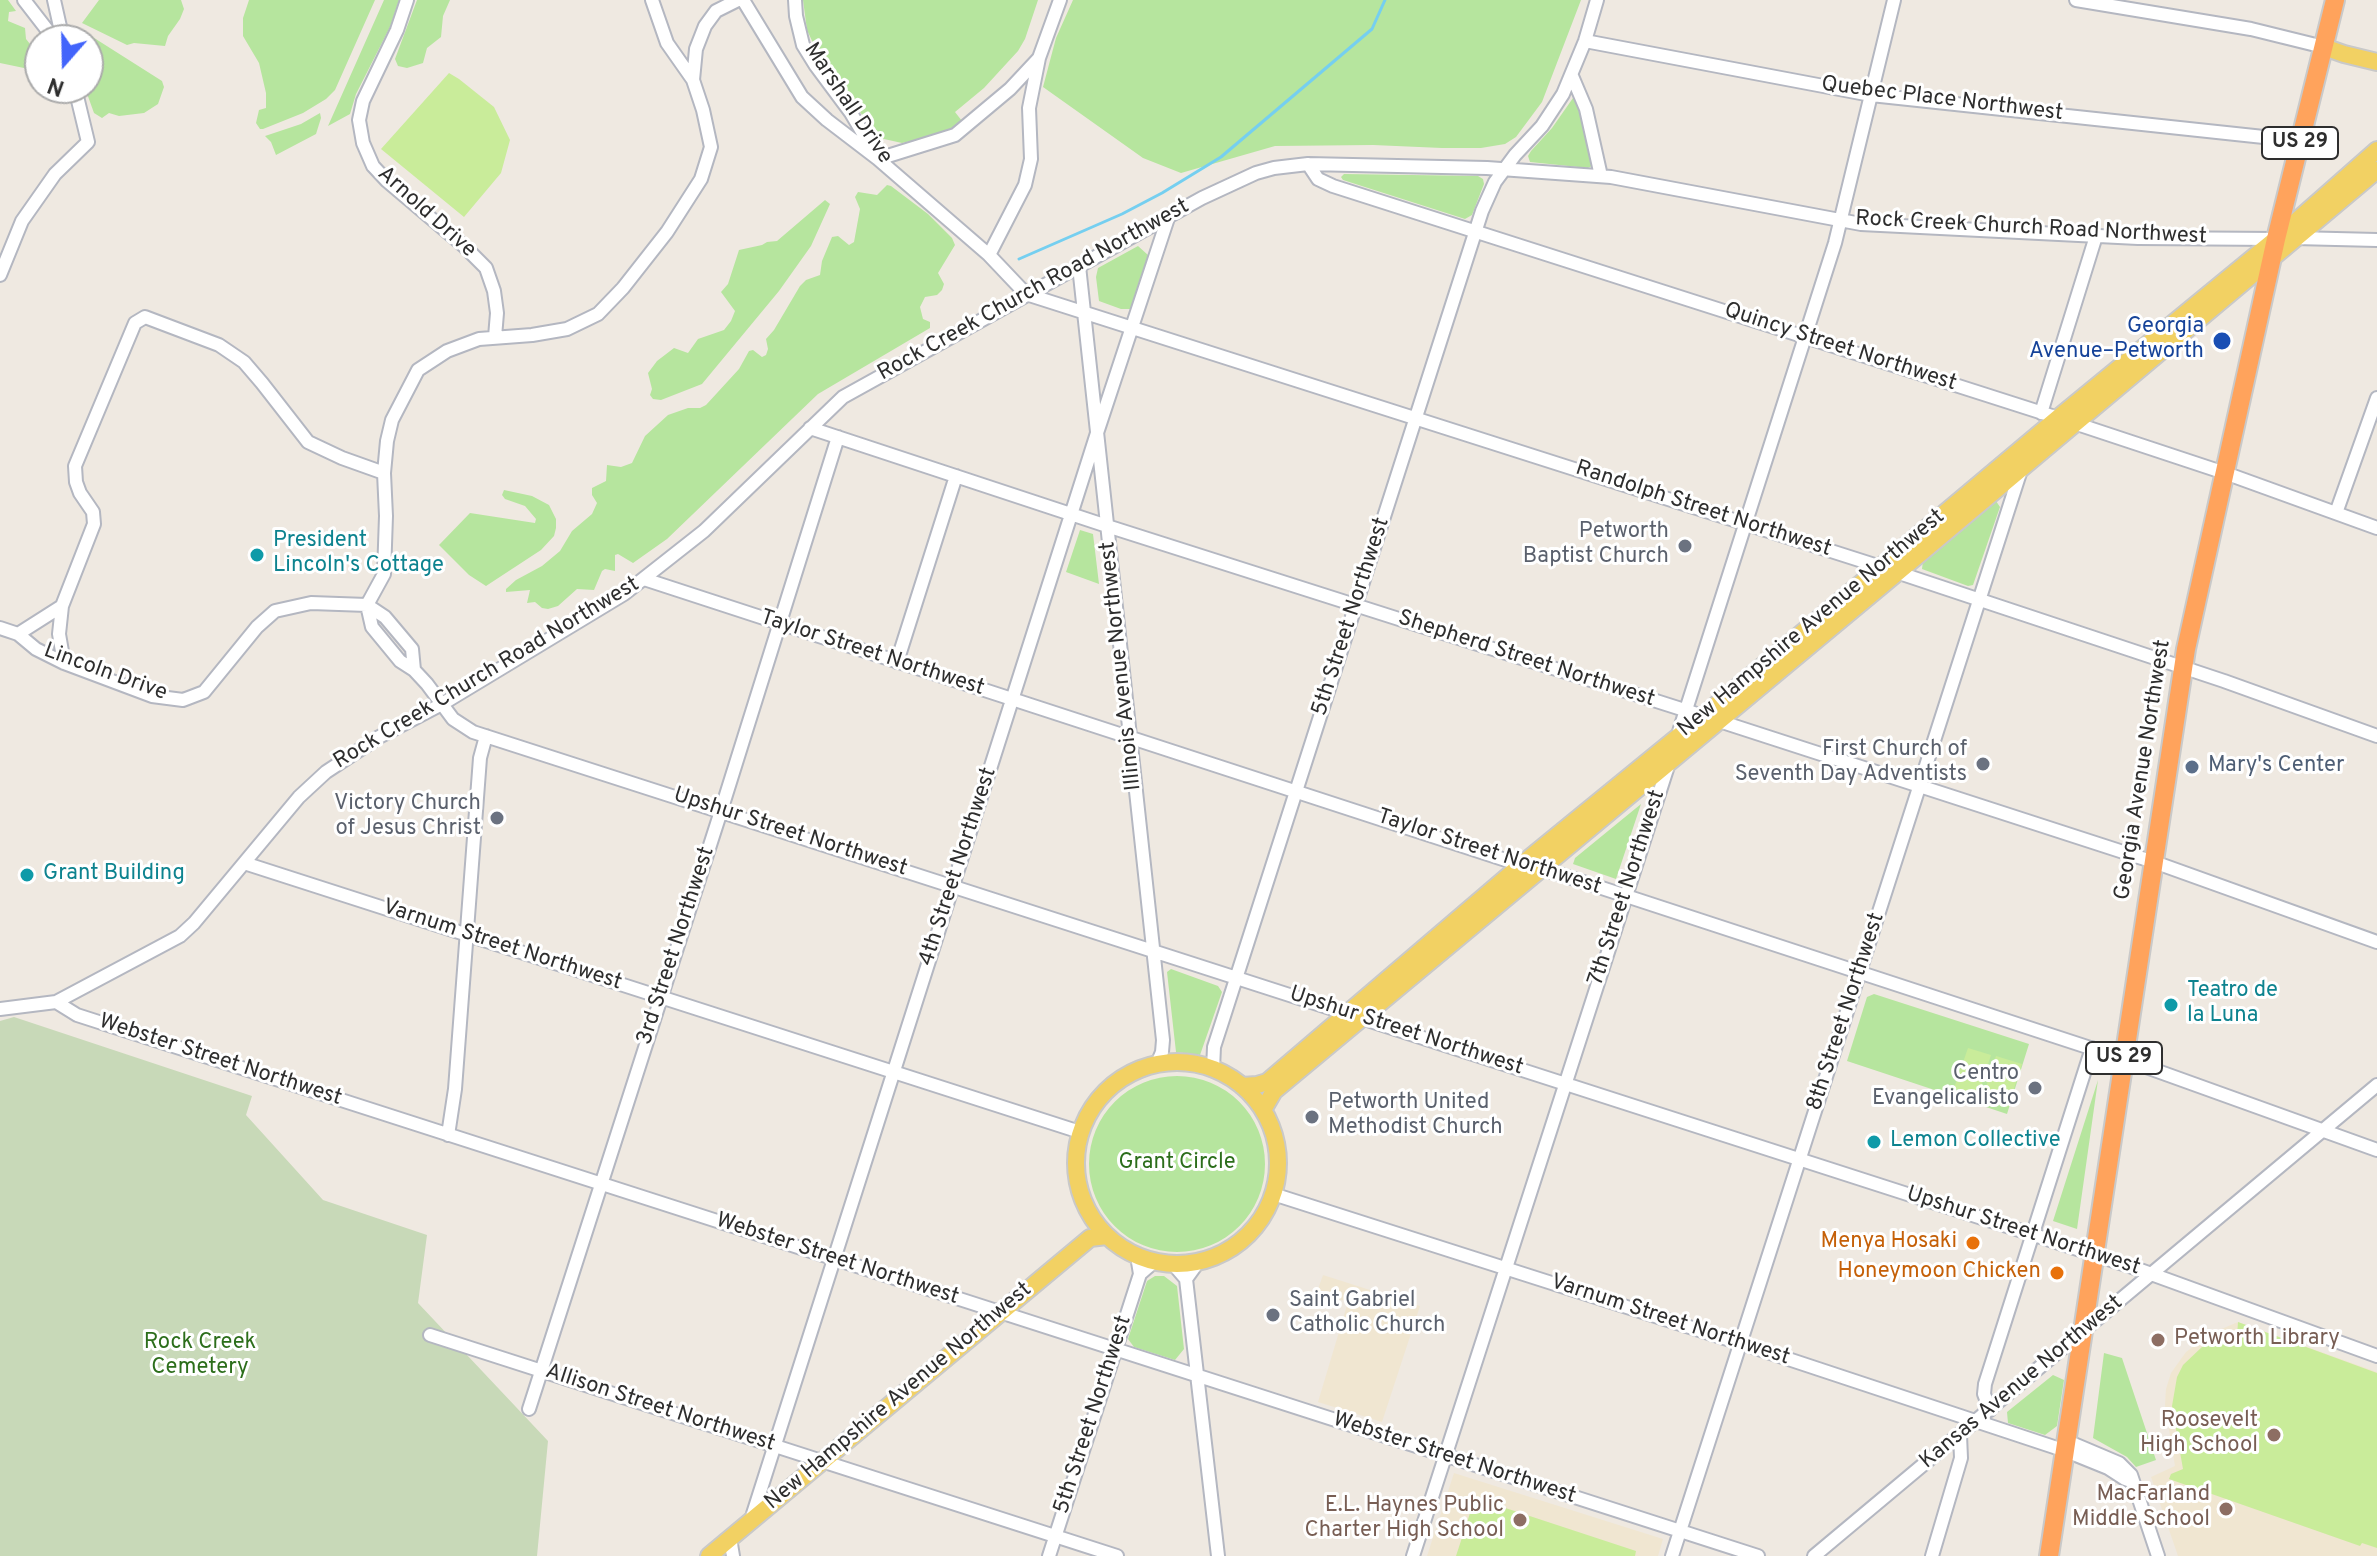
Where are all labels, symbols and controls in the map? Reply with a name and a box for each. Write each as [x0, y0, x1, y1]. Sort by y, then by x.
north arrow [24, 24, 104, 104]
street label: Marshall Drive [797, 38, 897, 170]
text: N [44, 70, 68, 101]
street label: Quebec Place Northwest [1820, 72, 2064, 128]
road number: US 29 [2262, 127, 2338, 159]
street label: Arnold Drive [371, 162, 481, 264]
street label: Rock Creek Church Road Northwest [874, 194, 1194, 388]
street label: Rock Creek Church Road Northwest [1855, 207, 2207, 251]
street label: Quincy Street Northwest [1720, 298, 1960, 398]
place label: Georgia Avenue–Petworth [2029, 315, 2204, 366]
marker: Georgia Avenue–Petworth [2211, 330, 2233, 352]
street label: Randolph Street Northwest [1572, 456, 1834, 564]
street label: New Hampshire Avenue Northwest [1673, 505, 1951, 743]
street label: 5th Street Northwest [1307, 514, 1397, 720]
place label: Petworth Baptist Church [1523, 520, 1669, 572]
place label: President Lincoln's Cottage [273, 529, 444, 580]
marker: Petworth Baptist Church [1676, 537, 1694, 555]
street label: Illinois Avenue Northwest [1096, 540, 1148, 792]
marker: President Lincoln's Cottage [248, 546, 266, 564]
street label: Rock Creek Church Road Northwest [329, 572, 645, 776]
street label: Taylor Street Northwest [757, 605, 987, 703]
street label: Shepherd Street Northwest [1394, 606, 1658, 714]
street label: Lincoln Drive [40, 638, 170, 708]
street label: Georgia Avenue Northwest [2110, 638, 2178, 902]
place label: First Church of Seventh Day Adventists [1735, 738, 1967, 790]
place label: Mary's Center [2208, 754, 2345, 780]
marker: First Church of Seventh Day Adventists [1974, 755, 1992, 773]
marker: Mary's Center [2183, 758, 2201, 776]
street label: 4th Street Northwest [914, 764, 1004, 970]
street label: Upshur Street Northwest [670, 783, 910, 883]
street label: 7th Street Northwest [1584, 787, 1672, 989]
place label: Victory Church of Jesus Christ [334, 792, 481, 844]
street label: Taylor Street Northwest [1374, 804, 1604, 902]
marker: Victory Church of Jesus Christ [488, 809, 506, 827]
street label: 3rd Street Northwest [632, 844, 722, 1048]
place label: Grant Building [43, 862, 185, 888]
marker: Grant Building [18, 866, 36, 884]
street label: Varnum Street Northwest [379, 895, 625, 997]
street label: 8th Street Northwest [1803, 910, 1891, 1114]
place label: Teatro de la Luna [2187, 979, 2278, 1030]
street label: Upshur Street Northwest [1286, 982, 1526, 1082]
marker: Teatro de la Luna [2162, 996, 2180, 1014]
street label: Webster Street Northwest [95, 1009, 345, 1113]
road number: US 29 [2086, 1042, 2162, 1074]
place label: Centro Evangelicalisto [1872, 1062, 2019, 1114]
marker: Centro Evangelicalisto [2026, 1079, 2044, 1097]
place label: Petworth United Methodist Church [1328, 1091, 1503, 1142]
marker: Petworth United Methodist Church [1303, 1108, 1321, 1126]
place label: Lemon Collective [1890, 1129, 2061, 1155]
marker: Lemon Collective [1865, 1133, 1883, 1151]
park label: Grant Circle [1118, 1151, 1236, 1177]
street label: Upshur Street Northwest [1903, 1182, 2143, 1282]
street label: Webster Street Northwest [712, 1208, 962, 1312]
place label: Menya Hosaki [1820, 1230, 1957, 1256]
marker: Menya Hosaki [1964, 1234, 1982, 1252]
place label: Honeymoon Chicken [1837, 1260, 2041, 1286]
marker: Honeymoon Chicken [2048, 1264, 2066, 1282]
street label: Varnum Street Northwest [1547, 1270, 1793, 1372]
street label: New Hampshire Avenue Northwest [760, 1278, 1038, 1516]
place label: Saint Gabriel Catholic Church [1289, 1289, 1445, 1340]
street label: Kansas Avenue Northwest [1915, 1290, 2129, 1476]
marker: Saint Gabriel Catholic Church [1264, 1306, 1282, 1324]
street label: 5th Street Northwest [1049, 1312, 1139, 1518]
place label: Petworth Library [2174, 1327, 2340, 1353]
park label: Rock Creek Cemetery [144, 1331, 256, 1382]
marker: Petworth Library [2149, 1331, 2167, 1349]
street label: Allison Street Northwest [542, 1359, 778, 1459]
street label: Webster Street Northwest [1329, 1407, 1579, 1511]
place label: Roosevelt High School [2140, 1409, 2258, 1460]
marker: Roosevelt High School [2265, 1426, 2283, 1444]
place label: MacFarland Middle School [2072, 1483, 2210, 1534]
place label: E.L. Haynes Public Charter High School [1305, 1494, 1504, 1546]
marker: MacFarland Middle School [2217, 1500, 2235, 1518]
marker: E.L. Haynes Public Charter High School [1511, 1511, 1529, 1529]

